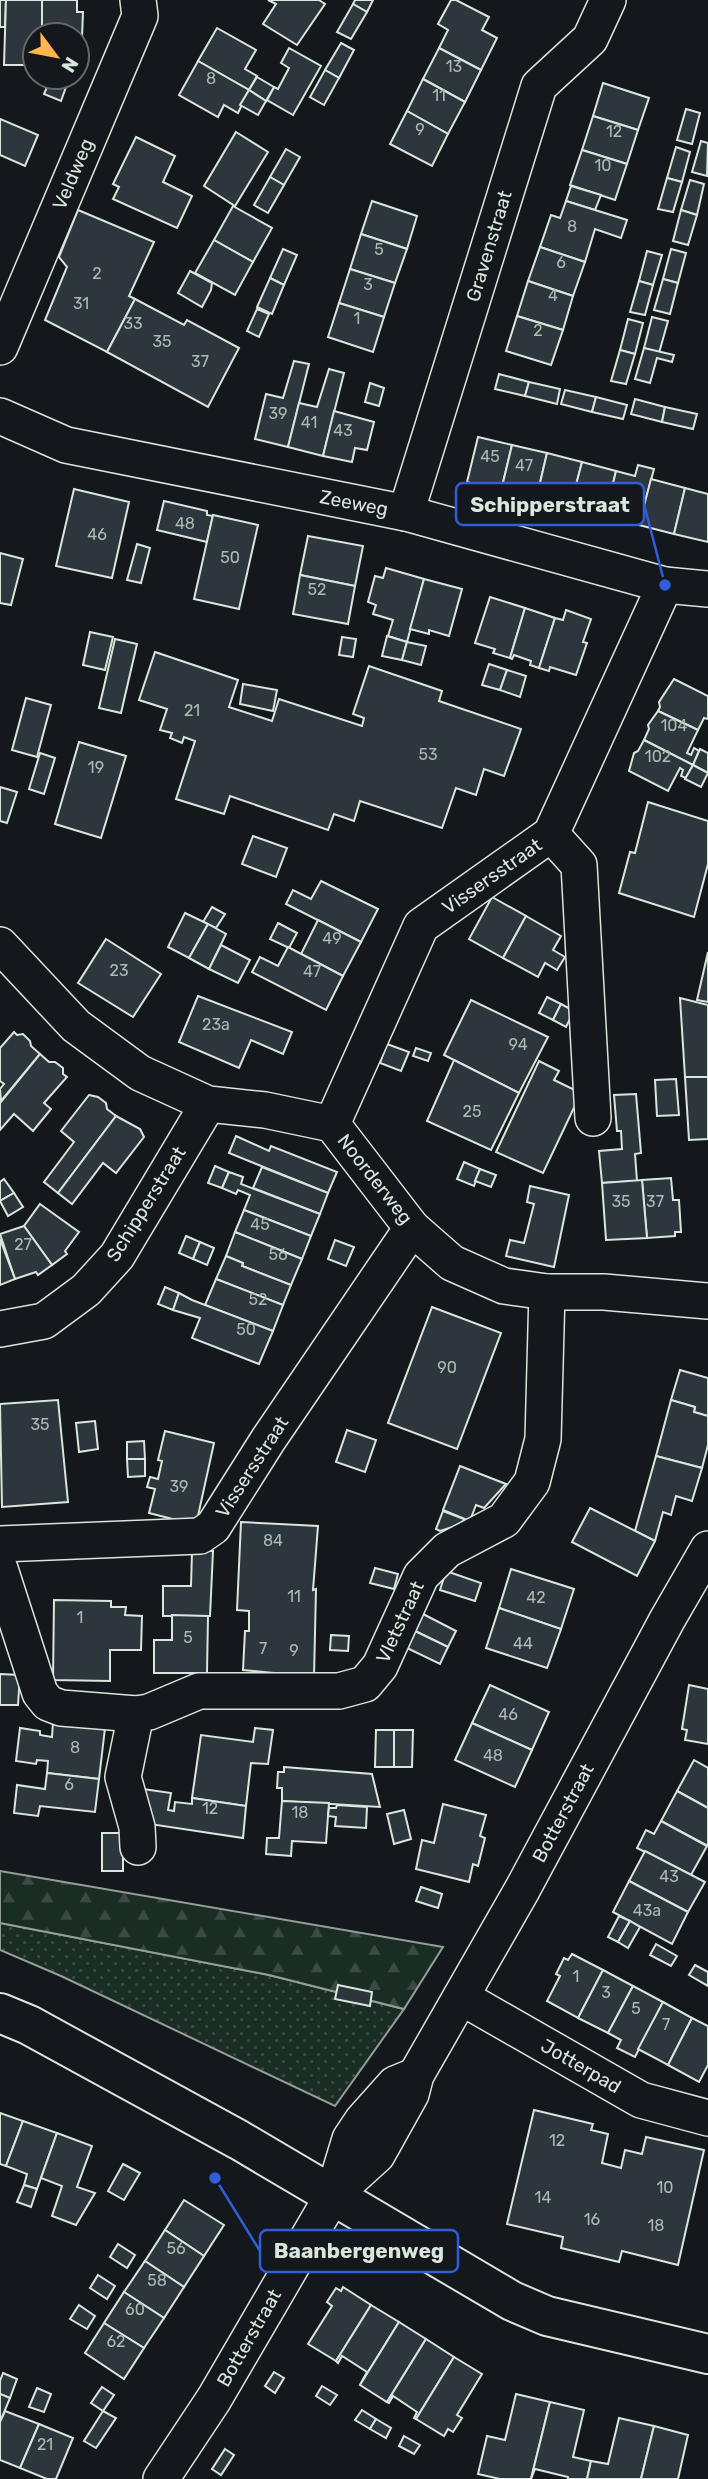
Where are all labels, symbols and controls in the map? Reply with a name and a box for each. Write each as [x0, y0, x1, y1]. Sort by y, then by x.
north arrow [21, 21, 91, 91]
text: N [57, 53, 83, 77]
house number: 13 [446, 57, 462, 76]
house number: 8 [206, 69, 216, 88]
house number: 11 [432, 86, 446, 105]
house number: 9 [415, 120, 425, 139]
house number: 12 [606, 122, 622, 141]
street label: Veldweg [48, 135, 98, 213]
house number: 10 [594, 156, 612, 175]
street label: Gravenstraat [461, 187, 517, 304]
house number: 8 [567, 217, 577, 236]
house number: 5 [374, 240, 384, 259]
house number: 6 [556, 253, 566, 272]
house number: 2 [92, 264, 102, 283]
house number: 3 [363, 275, 373, 294]
house number: 4 [548, 286, 558, 305]
house number: 31 [73, 294, 89, 313]
house number: 1 [354, 309, 360, 328]
house number: 33 [123, 314, 143, 333]
house number: 2 [533, 321, 543, 340]
house number: 35 [152, 332, 172, 351]
house number: 37 [191, 352, 209, 371]
house number: 39 [268, 404, 288, 423]
house number: 41 [301, 413, 317, 432]
house number: 43 [333, 421, 353, 440]
house number: 45 [480, 447, 500, 466]
house number: 47 [515, 456, 533, 475]
callout: Schipperstraat [456, 483, 644, 525]
street label: Zeeweg [318, 485, 390, 521]
text: Schipperstraat [470, 492, 630, 517]
house number: 48 [175, 514, 195, 533]
house number: 46 [87, 525, 107, 544]
house number: 50 [220, 548, 240, 567]
house number: 52 [308, 580, 326, 599]
house number: 21 [184, 701, 200, 720]
house number: 104 [661, 716, 688, 735]
house number: 53 [418, 745, 438, 764]
house number: 102 [645, 747, 671, 766]
house number: 19 [88, 758, 104, 777]
street label: Vissersstraat [438, 833, 547, 919]
house number: 49 [322, 929, 342, 948]
house number: 23 [109, 961, 129, 980]
house number: 47 [303, 962, 321, 981]
house number: 23a [202, 1015, 230, 1034]
house number: 94 [508, 1035, 528, 1054]
house number: 25 [463, 1102, 481, 1121]
street label: Noorderweg [333, 1129, 417, 1229]
street label: Schipperstraat [101, 1142, 191, 1266]
house number: 35 [611, 1192, 631, 1211]
house number: 37 [646, 1192, 664, 1211]
house number: 45 [250, 1215, 270, 1234]
house number: 27 [14, 1235, 32, 1254]
house number: 56 [268, 1245, 288, 1264]
house number: 52 [249, 1290, 267, 1309]
house number: 50 [236, 1320, 256, 1339]
house number: 90 [437, 1358, 457, 1377]
street label: Vissersstraat [211, 1411, 294, 1522]
house number: 35 [30, 1415, 50, 1434]
house number: 39 [169, 1477, 189, 1496]
house number: 84 [263, 1531, 283, 1550]
street label: Vletstraat [371, 1577, 429, 1667]
house number: 11 [287, 1587, 301, 1606]
house number: 42 [526, 1588, 546, 1607]
house number: 1 [77, 1608, 83, 1627]
house number: 5 [183, 1628, 193, 1647]
house number: 44 [513, 1634, 533, 1653]
house number: 7 [259, 1639, 267, 1658]
house number: 9 [289, 1641, 299, 1660]
house number: 46 [498, 1705, 518, 1724]
house number: 8 [70, 1738, 80, 1757]
house number: 48 [483, 1746, 503, 1765]
street label: Botterstraat [527, 1759, 599, 1866]
house number: 6 [64, 1775, 74, 1794]
house number: 12 [202, 1799, 218, 1818]
house number: 18 [291, 1803, 309, 1822]
house number: 43 [659, 1867, 679, 1886]
house number: 43a [633, 1901, 661, 1920]
house number: 1 [573, 1967, 579, 1986]
house number: 3 [601, 1983, 611, 2002]
house number: 5 [631, 1999, 641, 2018]
house number: 7 [662, 2015, 670, 2034]
street label: Jotterpad [537, 2034, 625, 2098]
house number: 12 [549, 2131, 565, 2150]
house number: 10 [656, 2178, 674, 2197]
house number: 14 [535, 2188, 551, 2207]
house number: 16 [584, 2210, 601, 2229]
house number: 18 [647, 2216, 665, 2235]
callout: Baanbergenweg [260, 2230, 458, 2272]
text: Baanbergenweg [274, 2238, 444, 2263]
house number: 56 [166, 2239, 186, 2258]
house number: 58 [147, 2271, 167, 2290]
street label: Botterstraat [212, 2285, 286, 2391]
house number: 60 [125, 2300, 145, 2319]
house number: 62 [106, 2332, 126, 2351]
house number: 21 [37, 2435, 53, 2454]

